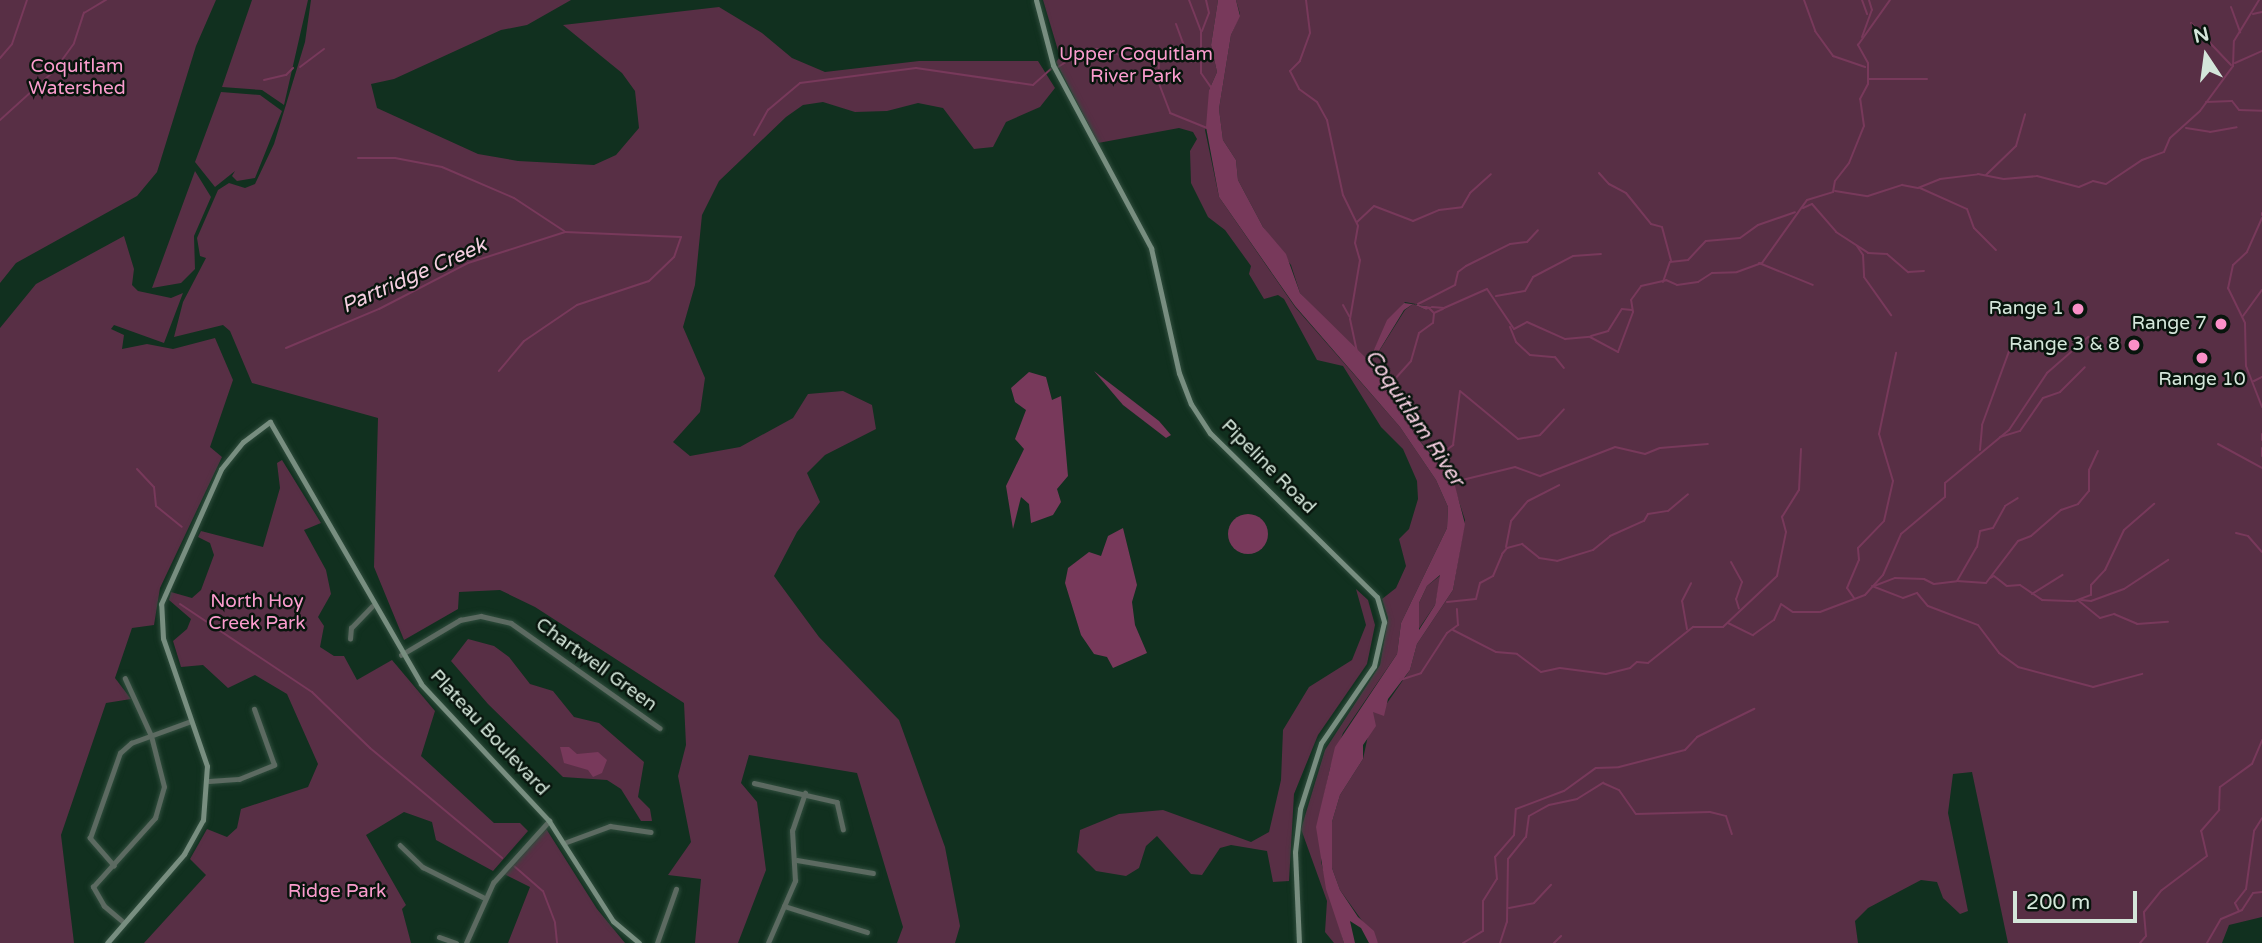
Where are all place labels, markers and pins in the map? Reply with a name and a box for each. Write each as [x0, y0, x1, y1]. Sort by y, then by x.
place label: Range 1 [1989, 298, 2064, 320]
marker: Range 1 [2070, 301, 2086, 317]
place label: Range 7 [2132, 313, 2207, 335]
marker: Range 7 [2213, 316, 2229, 332]
place label: Range 3 & 8 [2009, 334, 2120, 356]
marker: Range 3 & 8 [2126, 337, 2142, 353]
marker: Range 10 [2194, 350, 2210, 366]
place label: Range 10 [2158, 369, 2246, 391]

